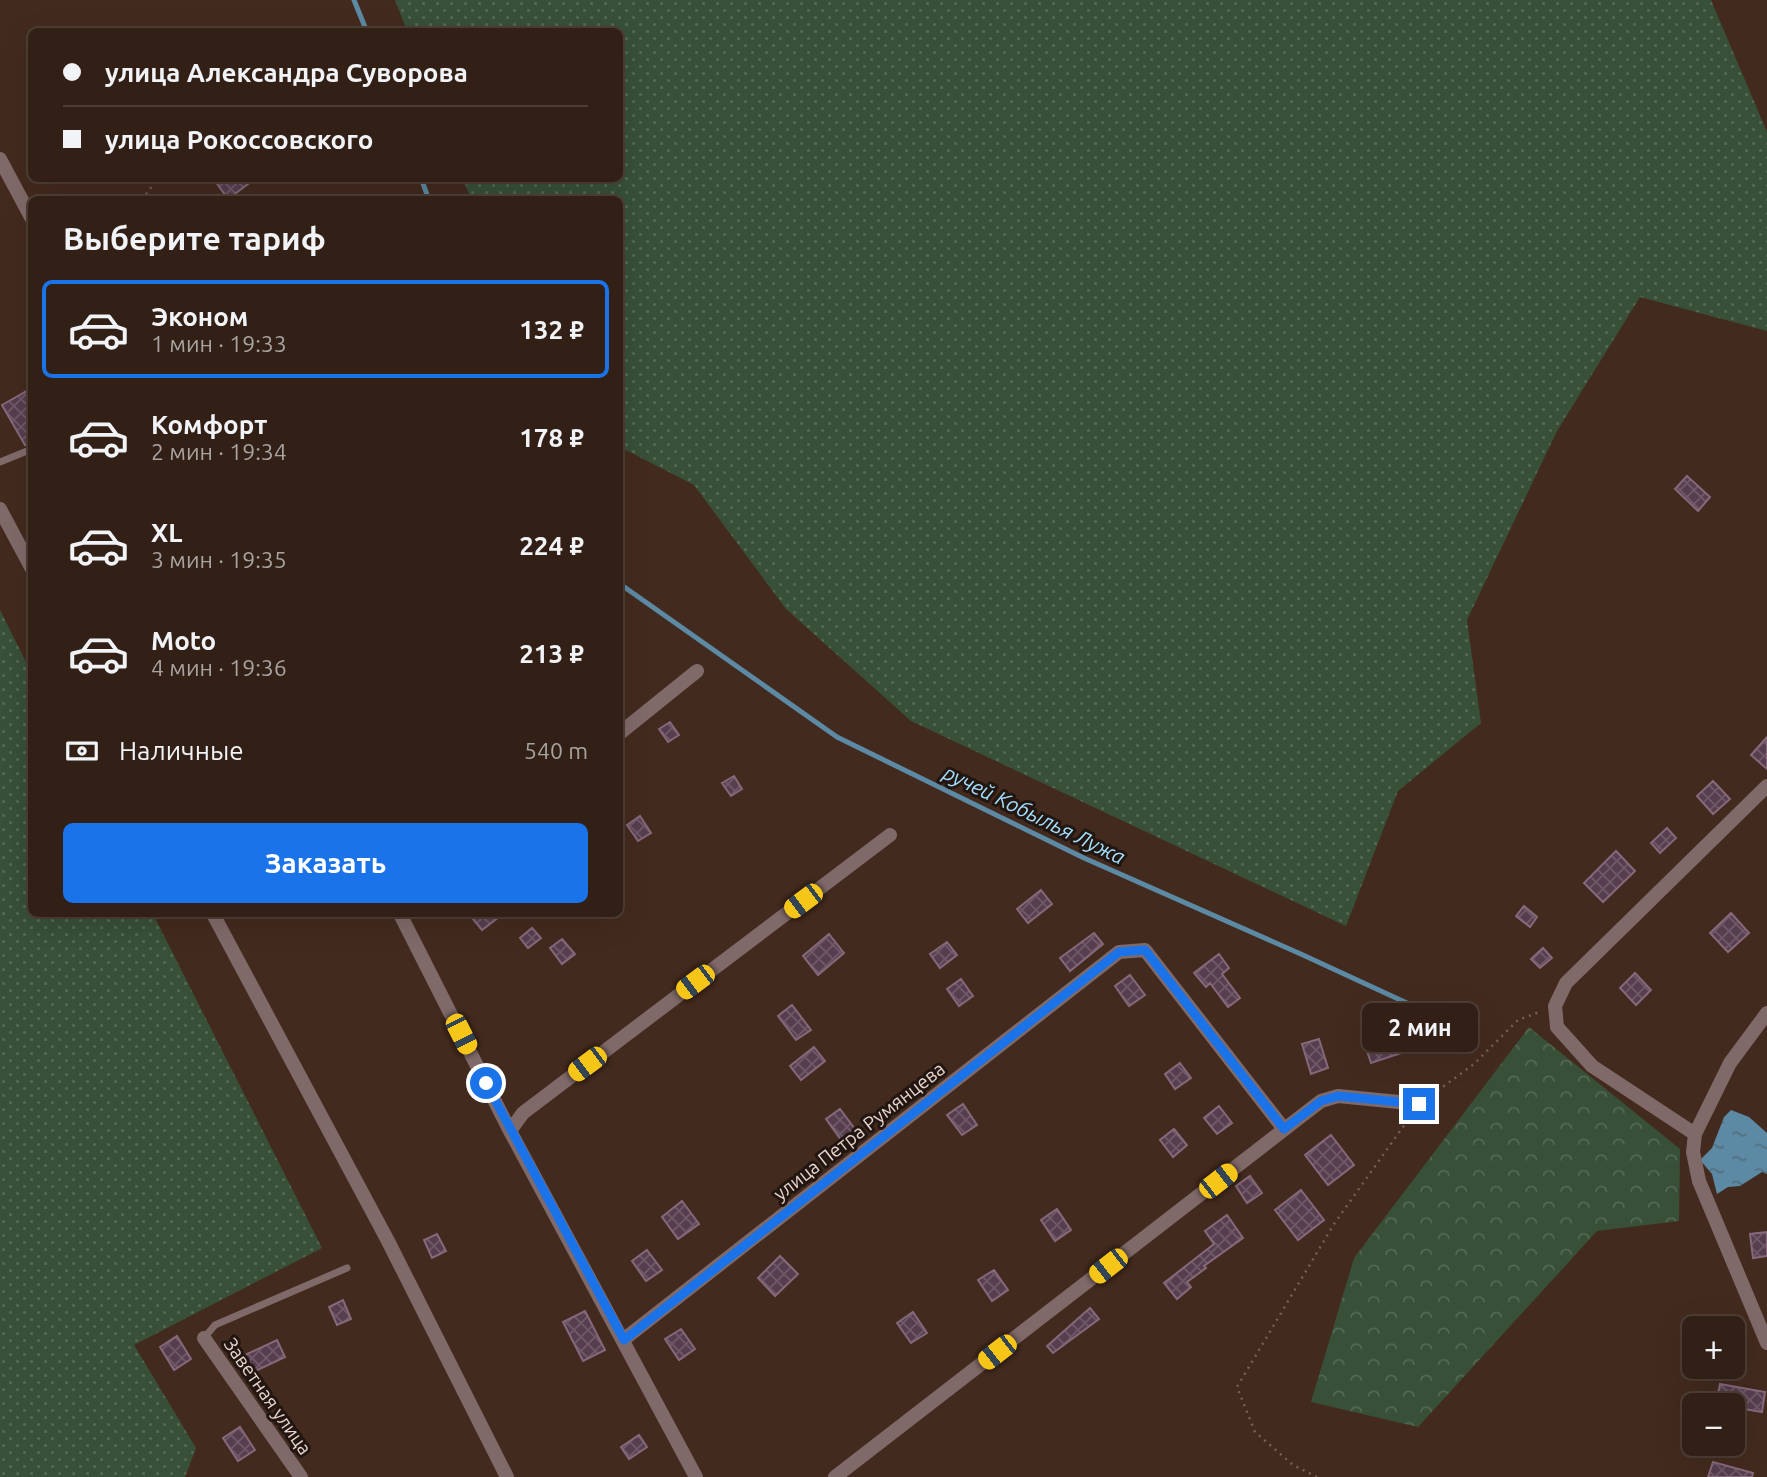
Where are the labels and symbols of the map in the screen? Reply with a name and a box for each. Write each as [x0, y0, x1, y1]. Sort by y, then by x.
water label: ручей Кобылья Лужа [939, 759, 1129, 869]
car [780, 880, 827, 922]
car [672, 961, 719, 1003]
callout: 2 мин [1361, 1002, 1477, 1052]
car [443, 1011, 480, 1057]
car [564, 1043, 611, 1085]
street label: улица Петра Румянцева [769, 1057, 949, 1205]
route start [470, 1067, 502, 1099]
route end [1403, 1088, 1435, 1120]
car [1195, 1160, 1242, 1202]
car [1085, 1245, 1132, 1287]
car [974, 1331, 1021, 1373]
street label: Заветная улица [220, 1333, 316, 1459]

